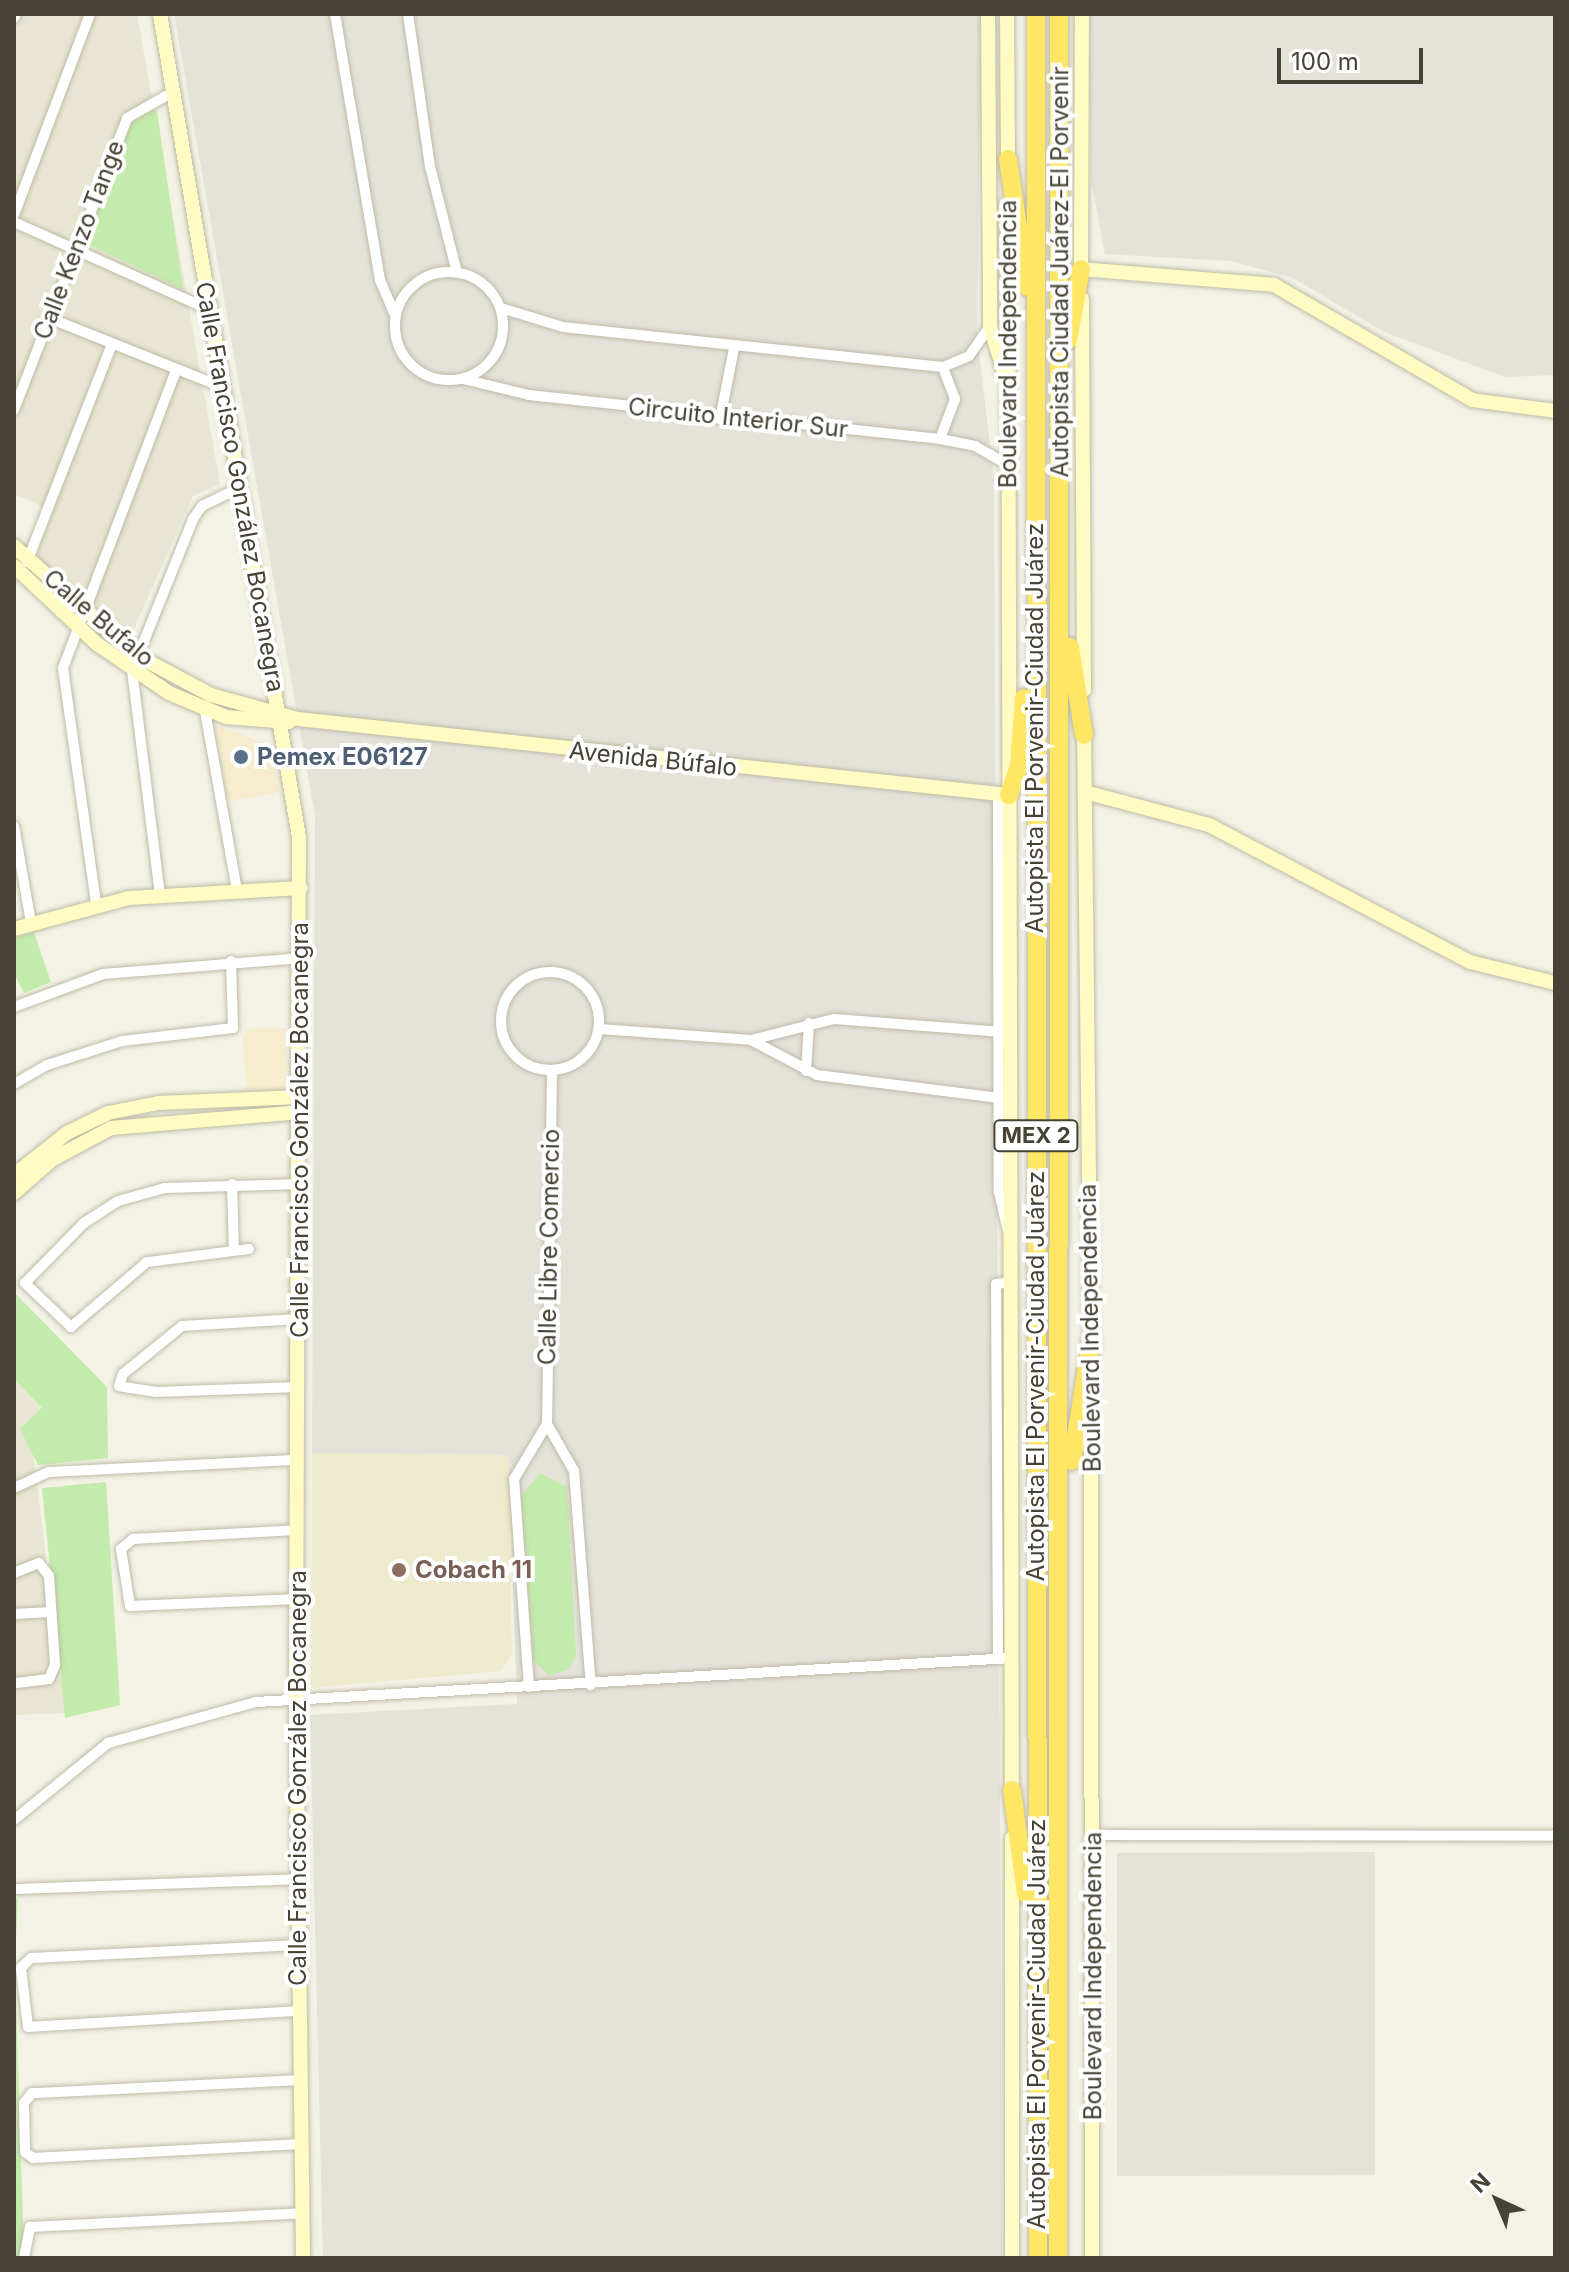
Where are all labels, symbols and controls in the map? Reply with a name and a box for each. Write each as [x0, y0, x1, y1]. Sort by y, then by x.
scale bar [1281, 32, 1427, 82]
text: 100 m [1291, 47, 1359, 76]
street label: Autopista Ciudad Juárez-El Porvenir [1046, 66, 1074, 478]
street label: Calle Kenzo Tange [28, 136, 130, 344]
street label: Boulevard Independencia [994, 200, 1022, 488]
street label: Calle Francisco González Bocanegra [190, 280, 290, 694]
street label: Circuito Interior Sur [627, 392, 849, 444]
street label: Autopista El Porvenir-Ciudad Juárez [1021, 523, 1049, 933]
street label: Calle Bufalo [38, 563, 160, 673]
street label: Avenida Búfalo [567, 736, 739, 782]
place label: Pemex E06127 [257, 743, 428, 771]
marker: Pemex E06127 [232, 748, 250, 766]
street label: Calle Francisco González Bocanegra [286, 922, 314, 1338]
road number: MEX 2 [992, 1118, 1080, 1154]
street label: Calle Libre Comercio [533, 1129, 565, 1365]
street label: Autopista El Porvenir-Ciudad Juárez [1022, 1171, 1050, 1581]
street label: Boulevard Independencia [1073, 1183, 1107, 1473]
place label: Cobach 11 [415, 1556, 532, 1584]
marker: Cobach 11 [390, 1561, 408, 1579]
street label: Calle Francisco González Bocanegra [284, 1570, 312, 1986]
street label: Autopista El Porvenir-Ciudad Juárez [1023, 1819, 1051, 2229]
street label: Boulevard Independencia [1079, 1832, 1107, 2120]
north arrow [1457, 2160, 1537, 2240]
text: N [1465, 2168, 1495, 2198]

